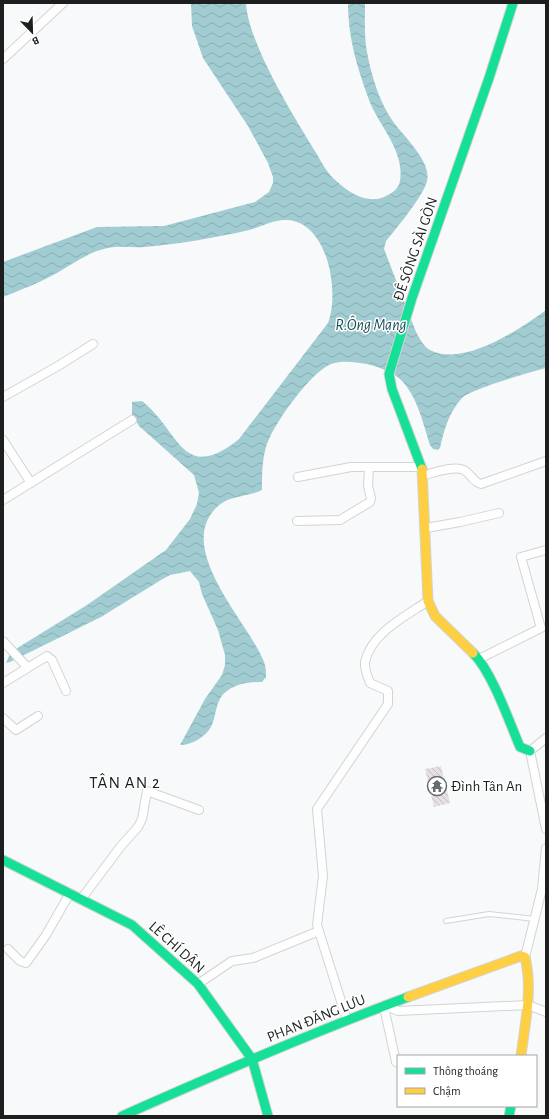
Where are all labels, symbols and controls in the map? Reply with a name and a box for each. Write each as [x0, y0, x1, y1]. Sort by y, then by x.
north arrow [12, 12, 52, 52]
text: B [30, 34, 41, 47]
street label: ĐÊ SÔNG SÀI GÒN [389, 195, 440, 303]
water label: R.Ông Mạng [335, 315, 407, 333]
district label: TÂN AN 2 [89, 773, 161, 791]
temple icon: Đình Tân An [426, 775, 448, 797]
place label: Đình Tân An [451, 779, 522, 794]
street label: LÊ CHÍ DÂN [146, 917, 209, 976]
street label: PHAN ĐĂNG LƯU [265, 991, 367, 1045]
legend [397, 1055, 537, 1107]
text: Thông thoáng [433, 1065, 498, 1077]
text: Chậm [433, 1085, 461, 1097]

